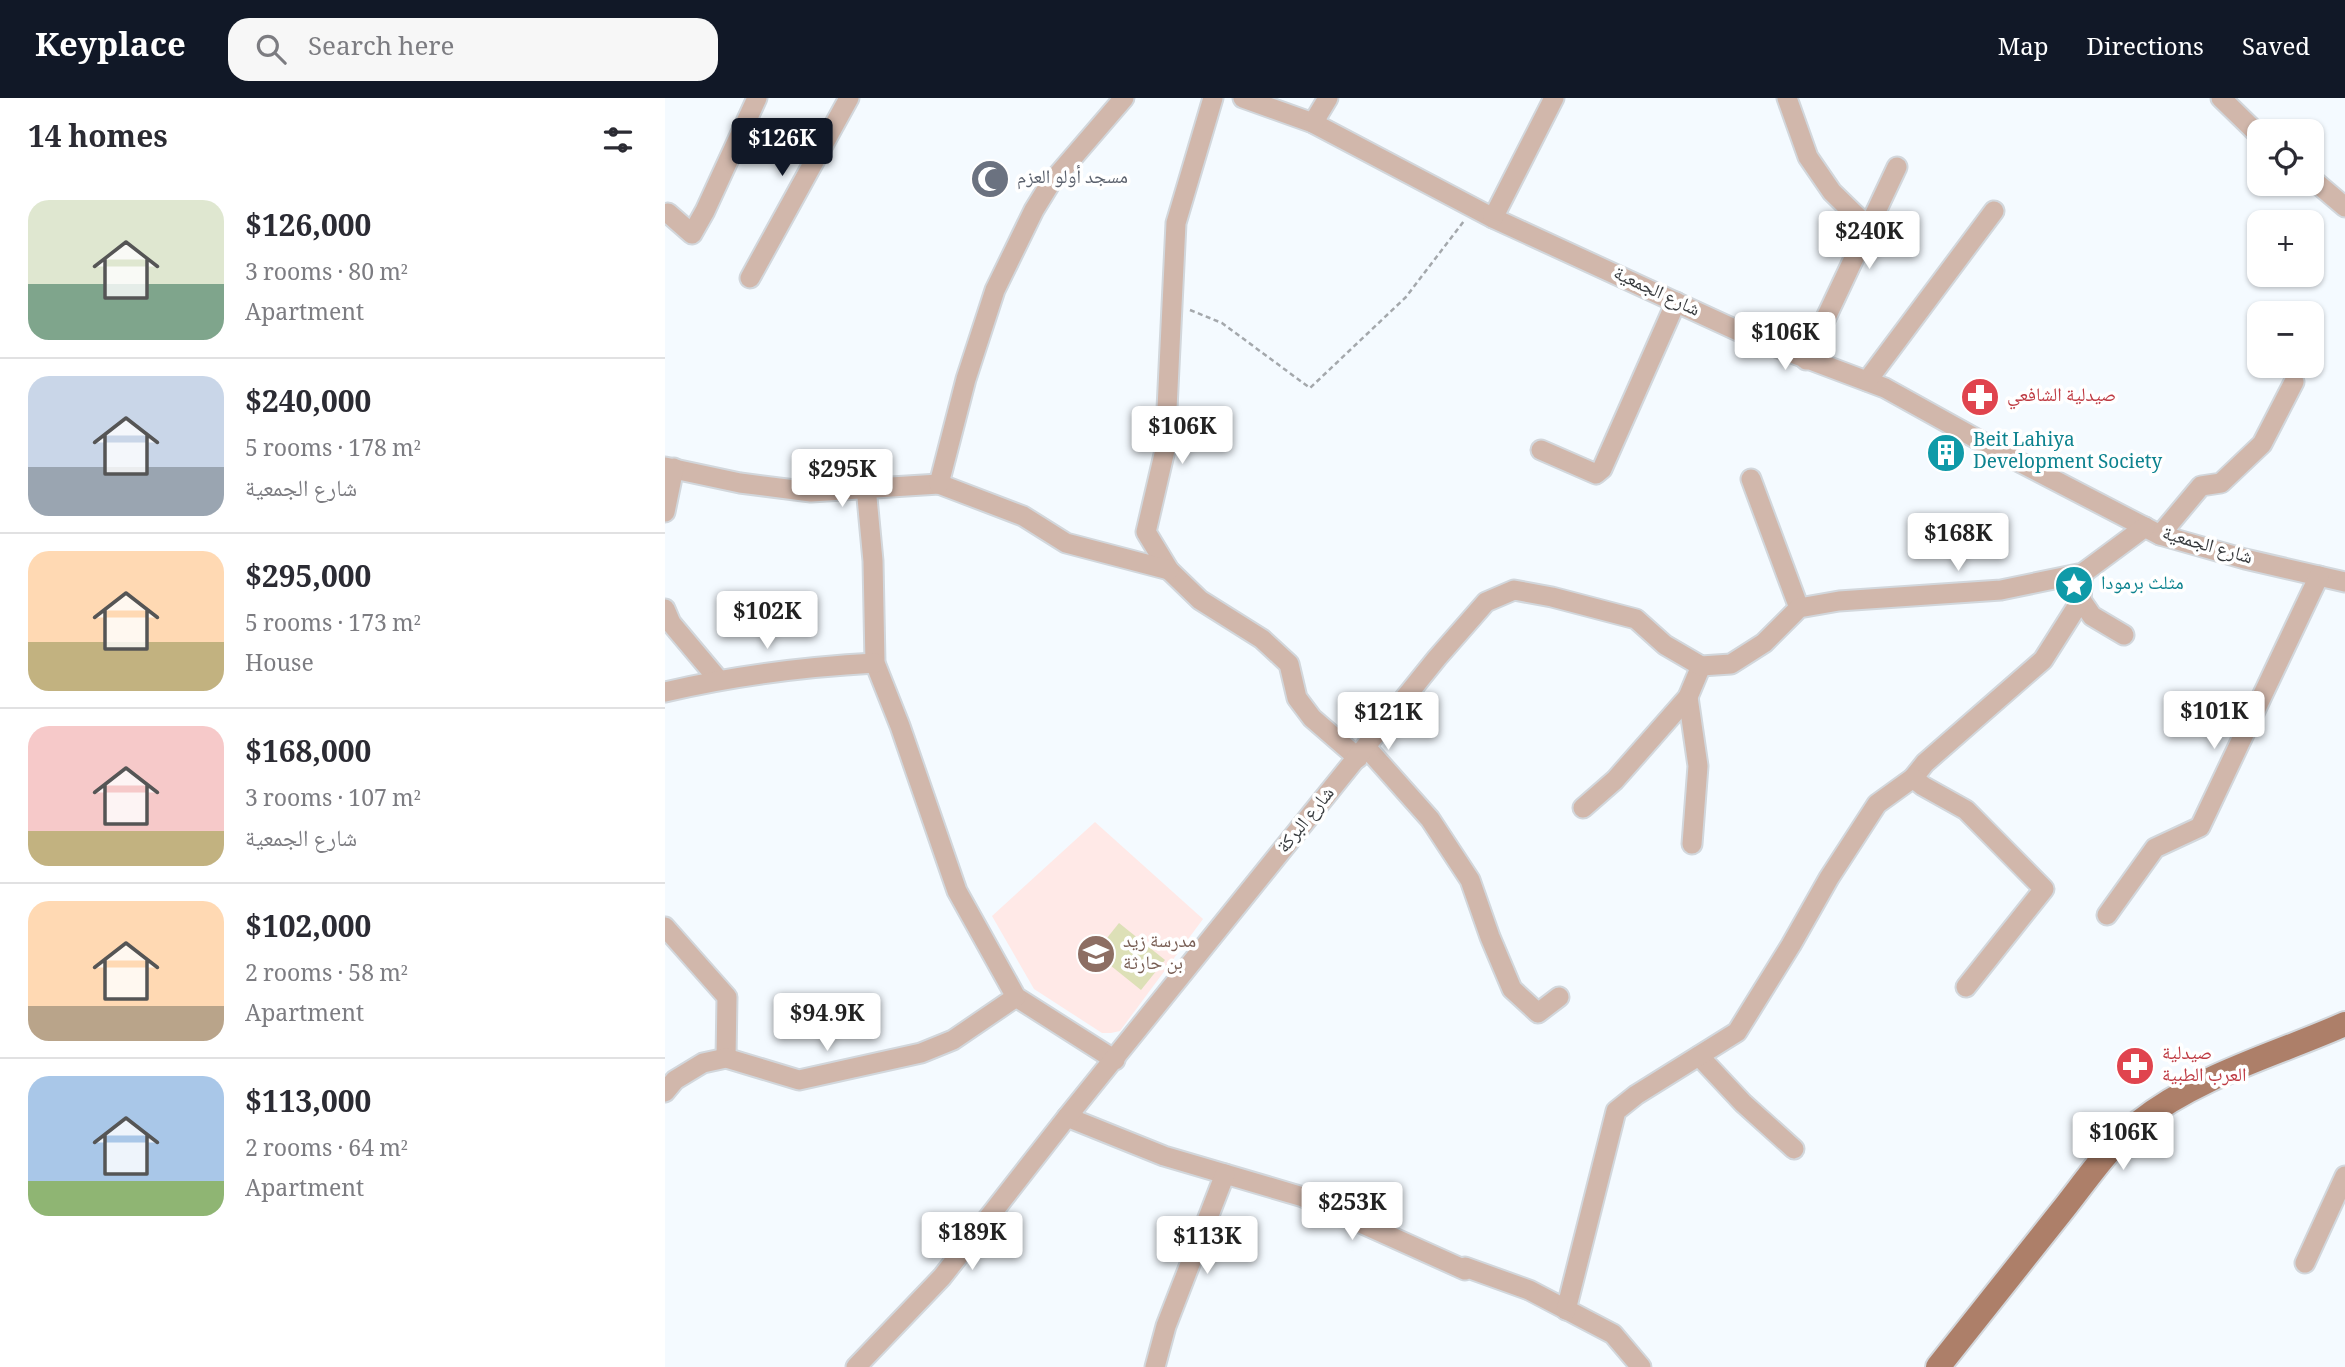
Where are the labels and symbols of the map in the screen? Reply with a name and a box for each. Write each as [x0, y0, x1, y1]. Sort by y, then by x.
pin: $126K [733, 118, 831, 178]
mosque icon: مسجد أولو العزم [969, 158, 1011, 200]
place label: مسجد أولو العزم [1017, 163, 1128, 195]
pin: $240K [1820, 212, 1918, 271]
street label: شارع الجمعية [1607, 259, 1705, 327]
pin: $106K [1736, 313, 1834, 372]
pharmacy icon: صيدلية الشافعي [1959, 376, 2001, 418]
place label: صيدلية الشافعي [2007, 381, 2116, 413]
pin: $106K [1133, 406, 1231, 466]
place label: Beit Lahiya Development Society [1973, 426, 2163, 480]
building icon: Beit Lahiya Development Society [1925, 432, 1967, 474]
pin: $295K [793, 450, 891, 509]
pin: $168K [1909, 514, 2007, 573]
street label: شارع الجمعية [2158, 519, 2256, 575]
place icon: مثلث برمودا [2053, 564, 2095, 606]
place label: مثلث برمودا [2101, 569, 2184, 601]
pin: $102K [718, 592, 816, 651]
pin: $121K [1339, 692, 1437, 752]
pin: $101K [2165, 692, 2263, 751]
street label: شارع البركة [1270, 780, 1344, 862]
place label: مدرسة زيد بن حارثة [1123, 927, 1196, 981]
school or university icon: مدرسة زيد بن حارثة [1075, 933, 1117, 975]
pin: $94.9K [770, 993, 884, 1053]
place label: صيدلية العرب الطبية [2162, 1039, 2246, 1093]
pharmacy icon: صيدلية العرب الطبية [2114, 1045, 2156, 1087]
pin: $106K [2074, 1112, 2172, 1172]
pin: $253K [1303, 1182, 1401, 1242]
pin: $189K [923, 1212, 1021, 1272]
pin: $113K [1158, 1216, 1256, 1276]

